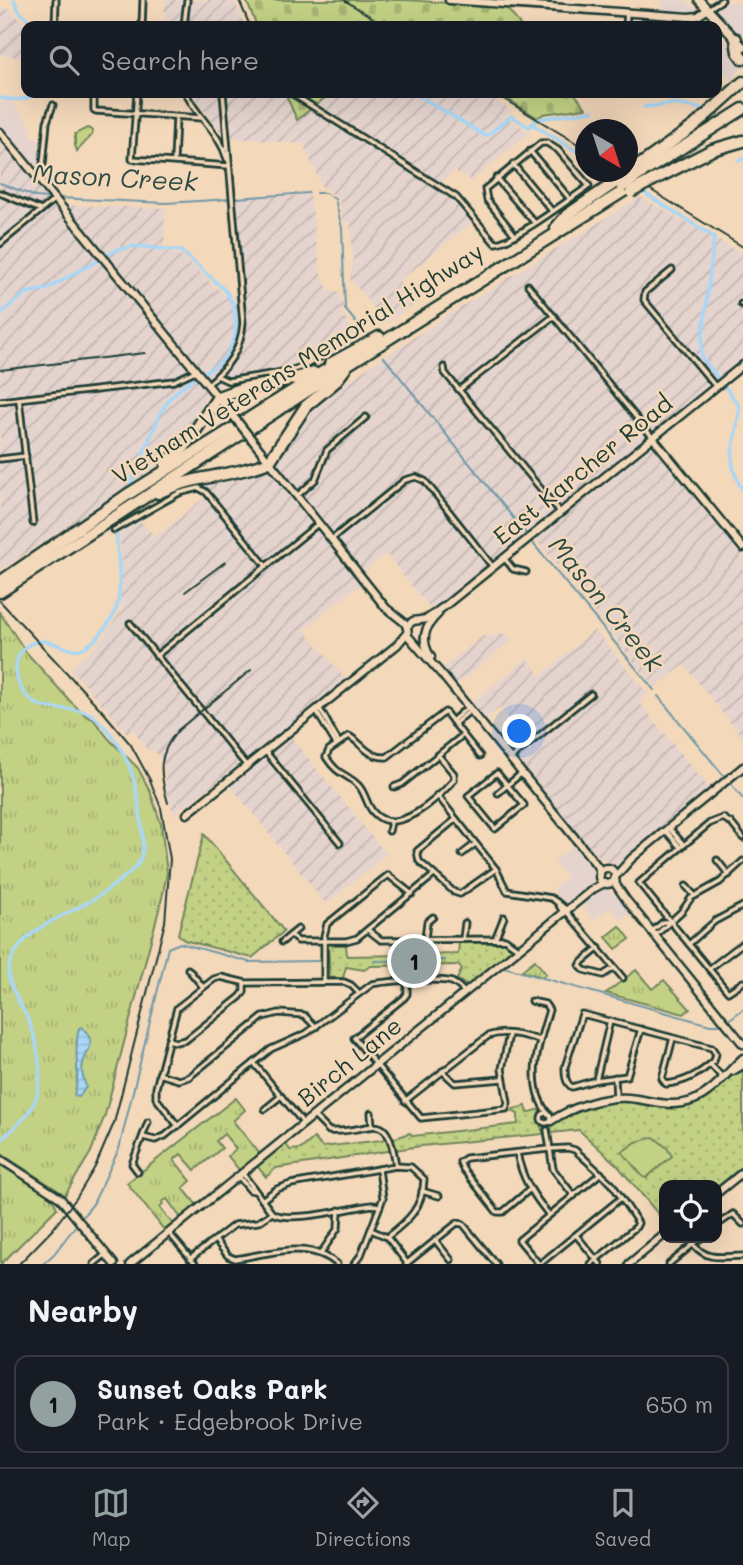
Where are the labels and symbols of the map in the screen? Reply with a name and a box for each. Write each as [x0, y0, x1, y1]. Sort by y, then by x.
north arrow [575, 119, 638, 182]
water label: Mason Creek [32, 156, 200, 198]
street label: Vietnam Veterans Memorial Highway [106, 235, 489, 490]
street label: East Karcher Road [486, 387, 678, 551]
water label: Mason Creek [542, 528, 673, 679]
your location [502, 714, 536, 748]
pin: 1 [391, 935, 437, 987]
street label: Birch Lane [291, 1009, 408, 1112]

